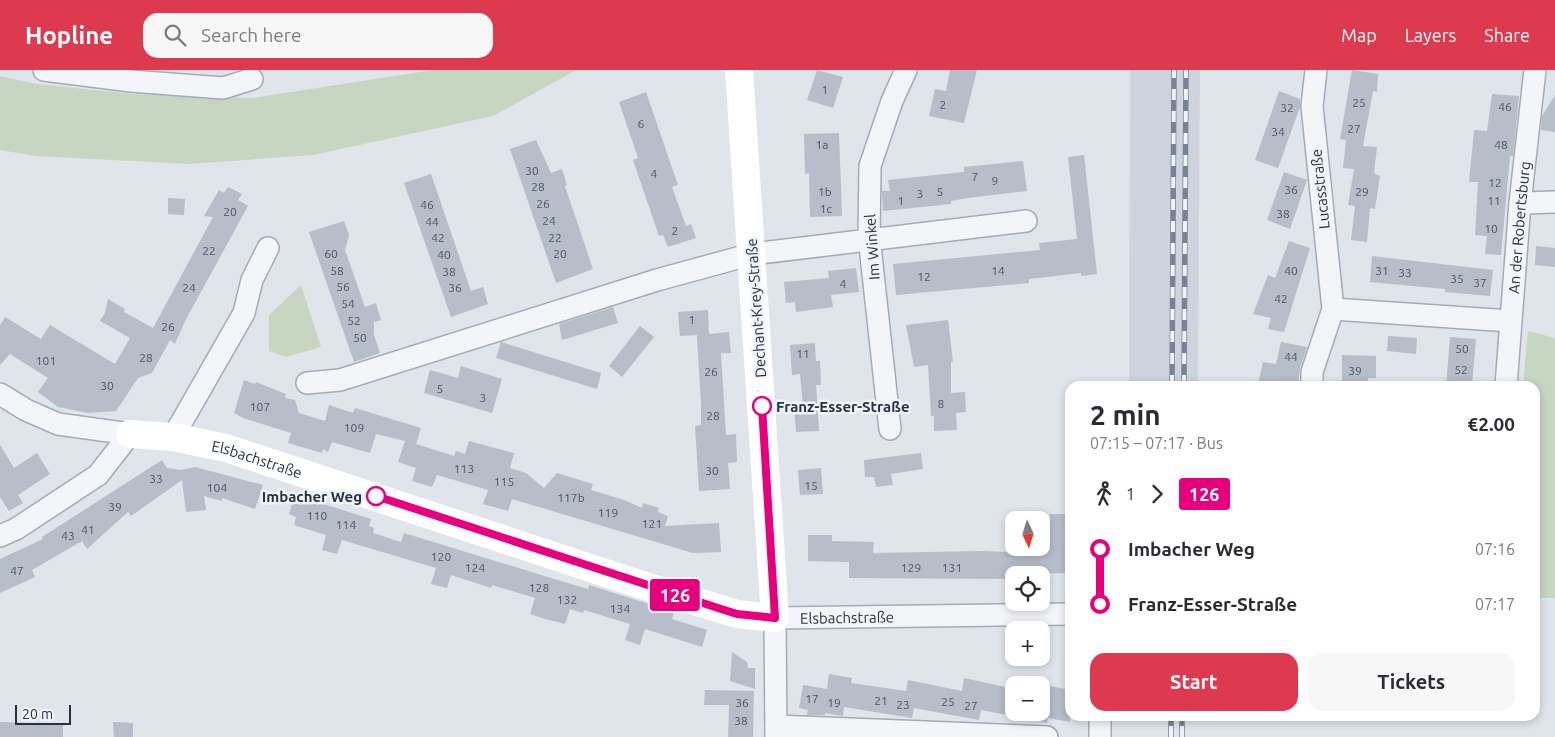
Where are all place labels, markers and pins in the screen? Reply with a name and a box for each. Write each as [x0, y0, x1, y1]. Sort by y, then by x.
marker: Franz-Esser-Straße [752, 396, 772, 416]
place label: Franz-Esser-Straße [776, 398, 910, 415]
marker: Imbacher Weg [366, 486, 386, 506]
place label: Imbacher Weg [262, 488, 362, 505]

